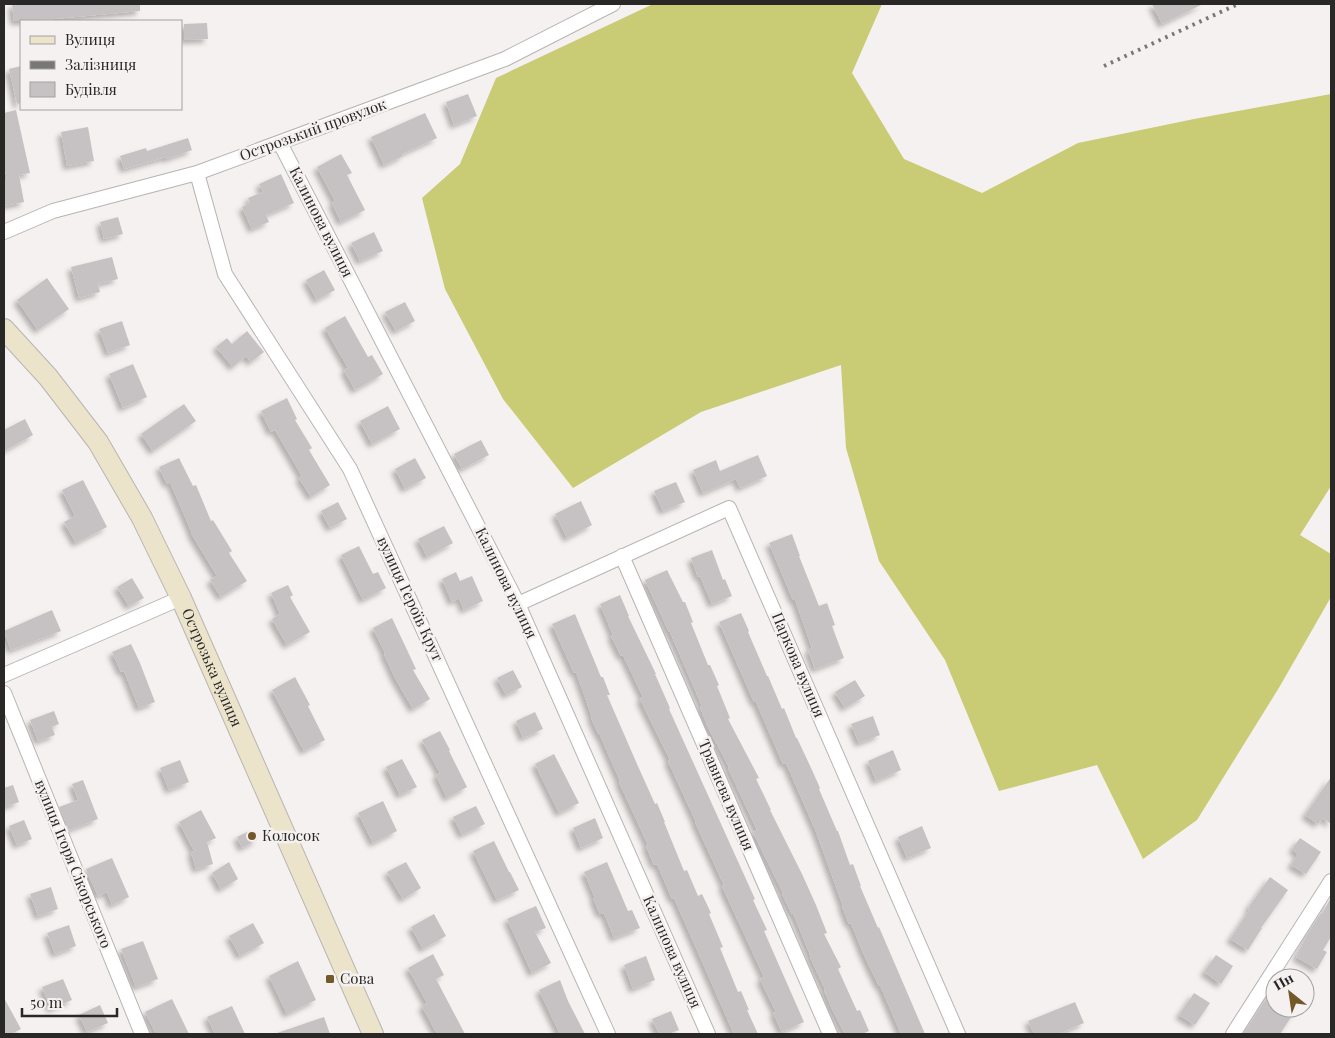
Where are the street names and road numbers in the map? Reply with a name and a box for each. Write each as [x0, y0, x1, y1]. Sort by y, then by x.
street label: Острозький провулок [237, 93, 389, 165]
street label: Калинова вулиця [285, 163, 358, 280]
street label: Калинова вулиця [471, 524, 542, 641]
street label: вулиця Героїв Крут [373, 533, 449, 664]
street label: Острозька вулиця [178, 605, 247, 730]
street label: Паркова вулиця [768, 609, 830, 720]
street label: Травнева вулиця [694, 736, 759, 853]
street label: вулиця Ігоря Сікорського [31, 776, 117, 951]
street label: Калинова вулиця [639, 892, 707, 1011]

